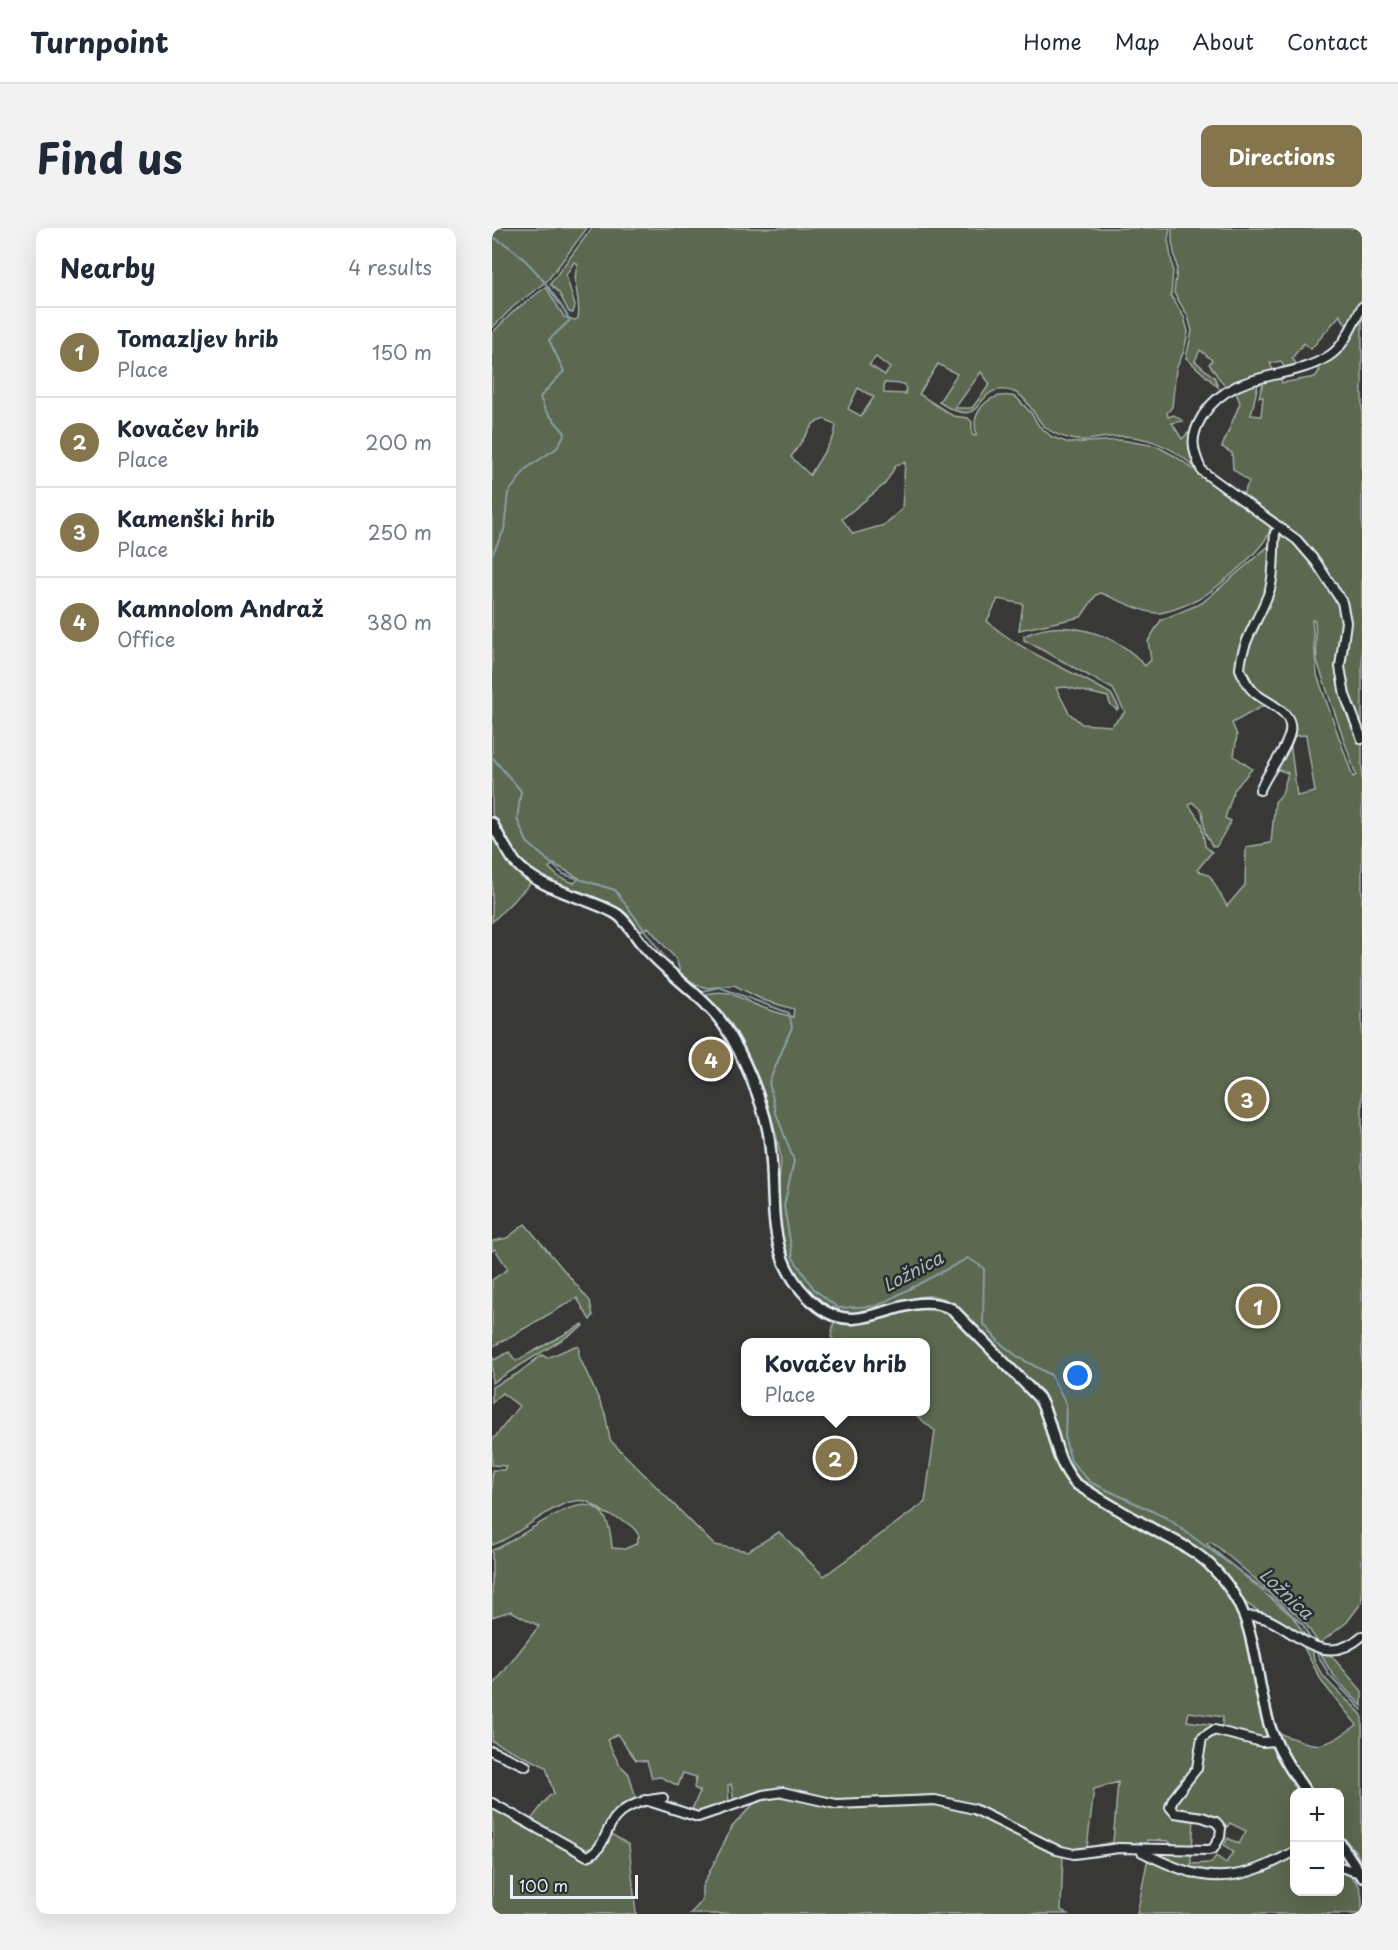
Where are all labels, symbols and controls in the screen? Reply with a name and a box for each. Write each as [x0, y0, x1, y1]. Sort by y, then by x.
text: Turnpoint [30, 20, 169, 63]
text: Home [1023, 25, 1082, 57]
text: Map [1115, 25, 1160, 57]
text: About [1193, 25, 1254, 57]
text: Contact [1287, 25, 1368, 57]
text: Find us [36, 125, 183, 188]
button: Directions [1201, 125, 1362, 187]
text: Nearby [60, 248, 155, 287]
text: 4 results [348, 252, 432, 282]
text: Tomazljev hrib [117, 321, 278, 354]
text: 1 [75, 337, 84, 367]
text: 150 m [372, 337, 432, 367]
text: Place [117, 354, 168, 384]
text: Kovačev hrib [117, 411, 259, 444]
text: 2 [72, 427, 87, 457]
text: 200 m [365, 427, 432, 457]
text: Place [117, 444, 168, 474]
text: Kamenški hrib [117, 501, 275, 534]
text: 3 [73, 517, 86, 547]
text: 250 m [368, 517, 432, 547]
text: Place [117, 534, 168, 564]
text: Kamnolom Andraž [117, 591, 324, 624]
text: 4 [73, 607, 86, 637]
text: 380 m [366, 607, 432, 637]
text: Office [117, 624, 175, 654]
pin: 4 [692, 1036, 730, 1082]
pin: 3 [1228, 1076, 1266, 1122]
water label: Ložnica [877, 1243, 948, 1298]
pin: 1 [1238, 1284, 1278, 1328]
popup [741, 1338, 930, 1416]
text: Kovačev hrib [764, 1346, 907, 1379]
your location [1063, 1361, 1092, 1390]
text: Place [764, 1379, 815, 1409]
pin: 2 [816, 1436, 854, 1480]
water label: Ložnica [1254, 1561, 1320, 1625]
map controls [1290, 1788, 1344, 1896]
button: + [1290, 1788, 1344, 1842]
button: − [1290, 1842, 1344, 1896]
scale bar [510, 1872, 638, 1900]
text: 100 m [519, 1873, 568, 1897]

